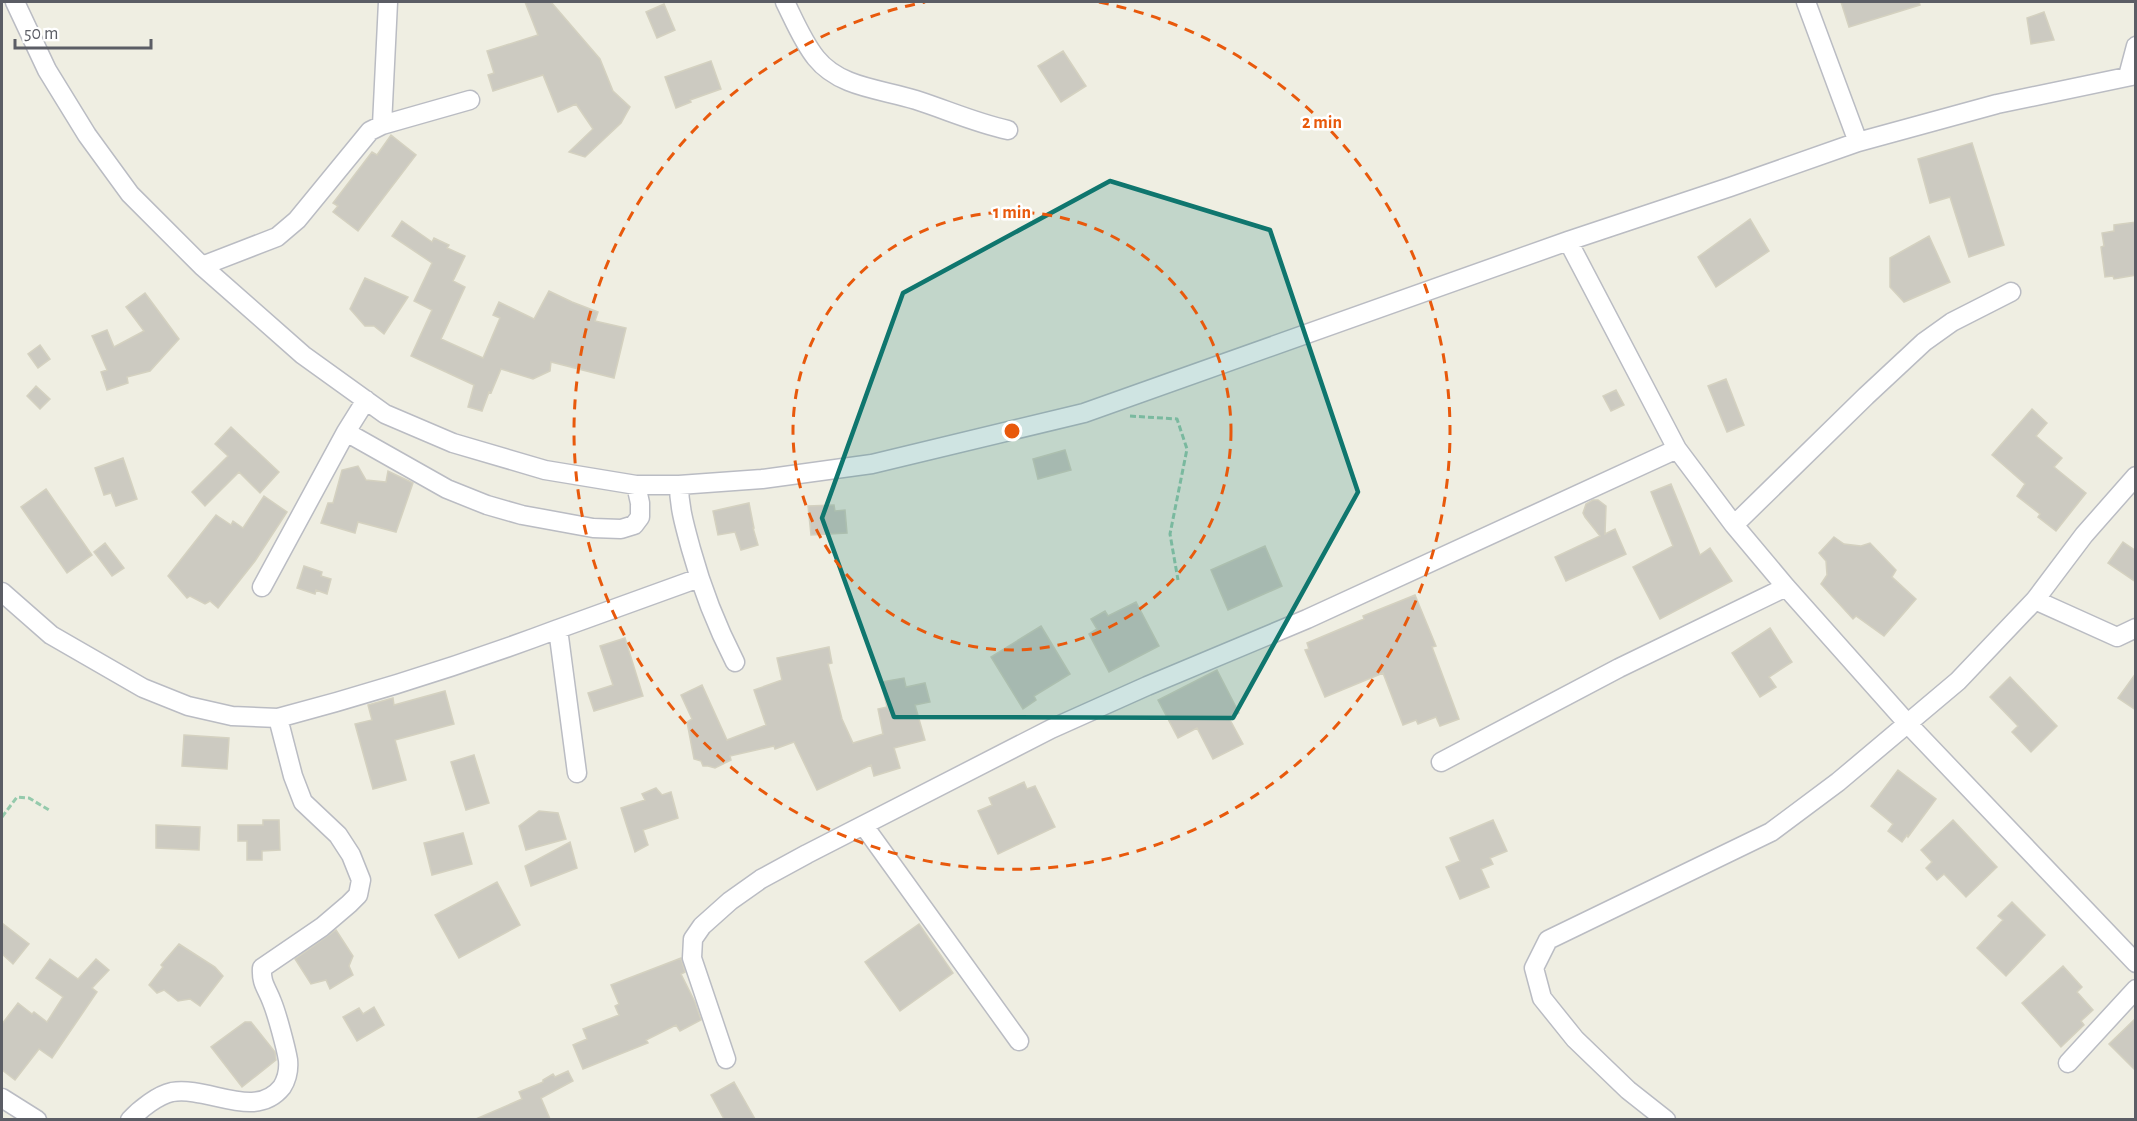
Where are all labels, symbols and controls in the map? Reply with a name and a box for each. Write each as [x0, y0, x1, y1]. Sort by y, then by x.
scale bar [15, 12, 152, 50]
text: 50 m [24, 25, 58, 43]
text: 2 min [1302, 114, 1342, 132]
text: 1 min [993, 204, 1031, 222]
centre of rings [1002, 421, 1022, 441]

